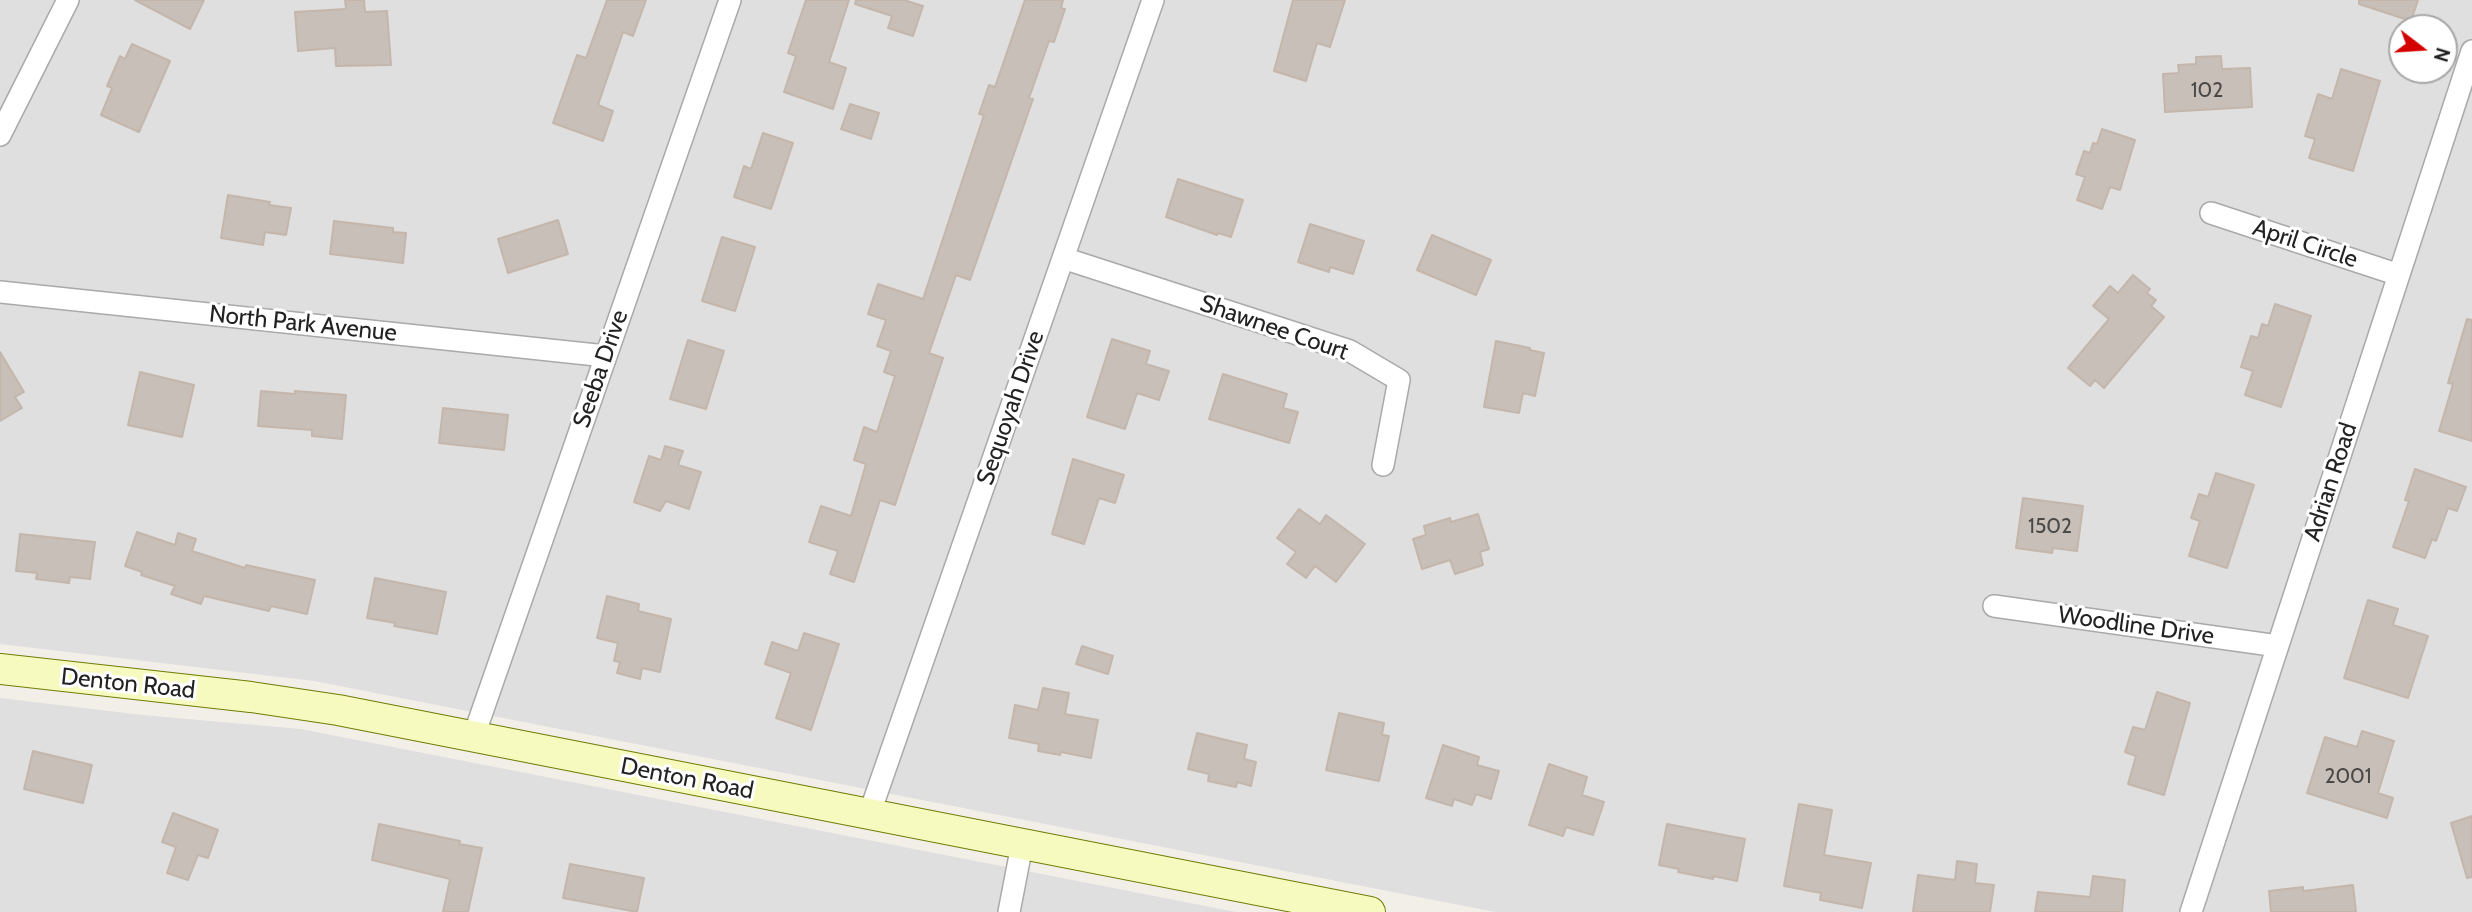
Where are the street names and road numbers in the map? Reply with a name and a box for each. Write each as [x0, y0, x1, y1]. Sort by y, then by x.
street label: April Circle [2249, 214, 2361, 274]
street label: Shawnee Court [1196, 289, 1352, 367]
street label: North Park Avenue [208, 300, 398, 348]
street label: Seeba Drive [567, 306, 635, 432]
street label: Sequoyah Drive [971, 327, 1051, 489]
street label: Adrian Road [2298, 419, 2364, 545]
street label: Woodline Drive [2056, 601, 2216, 651]
street label: Denton Road [59, 663, 197, 705]
street label: Denton Road [618, 752, 756, 806]

